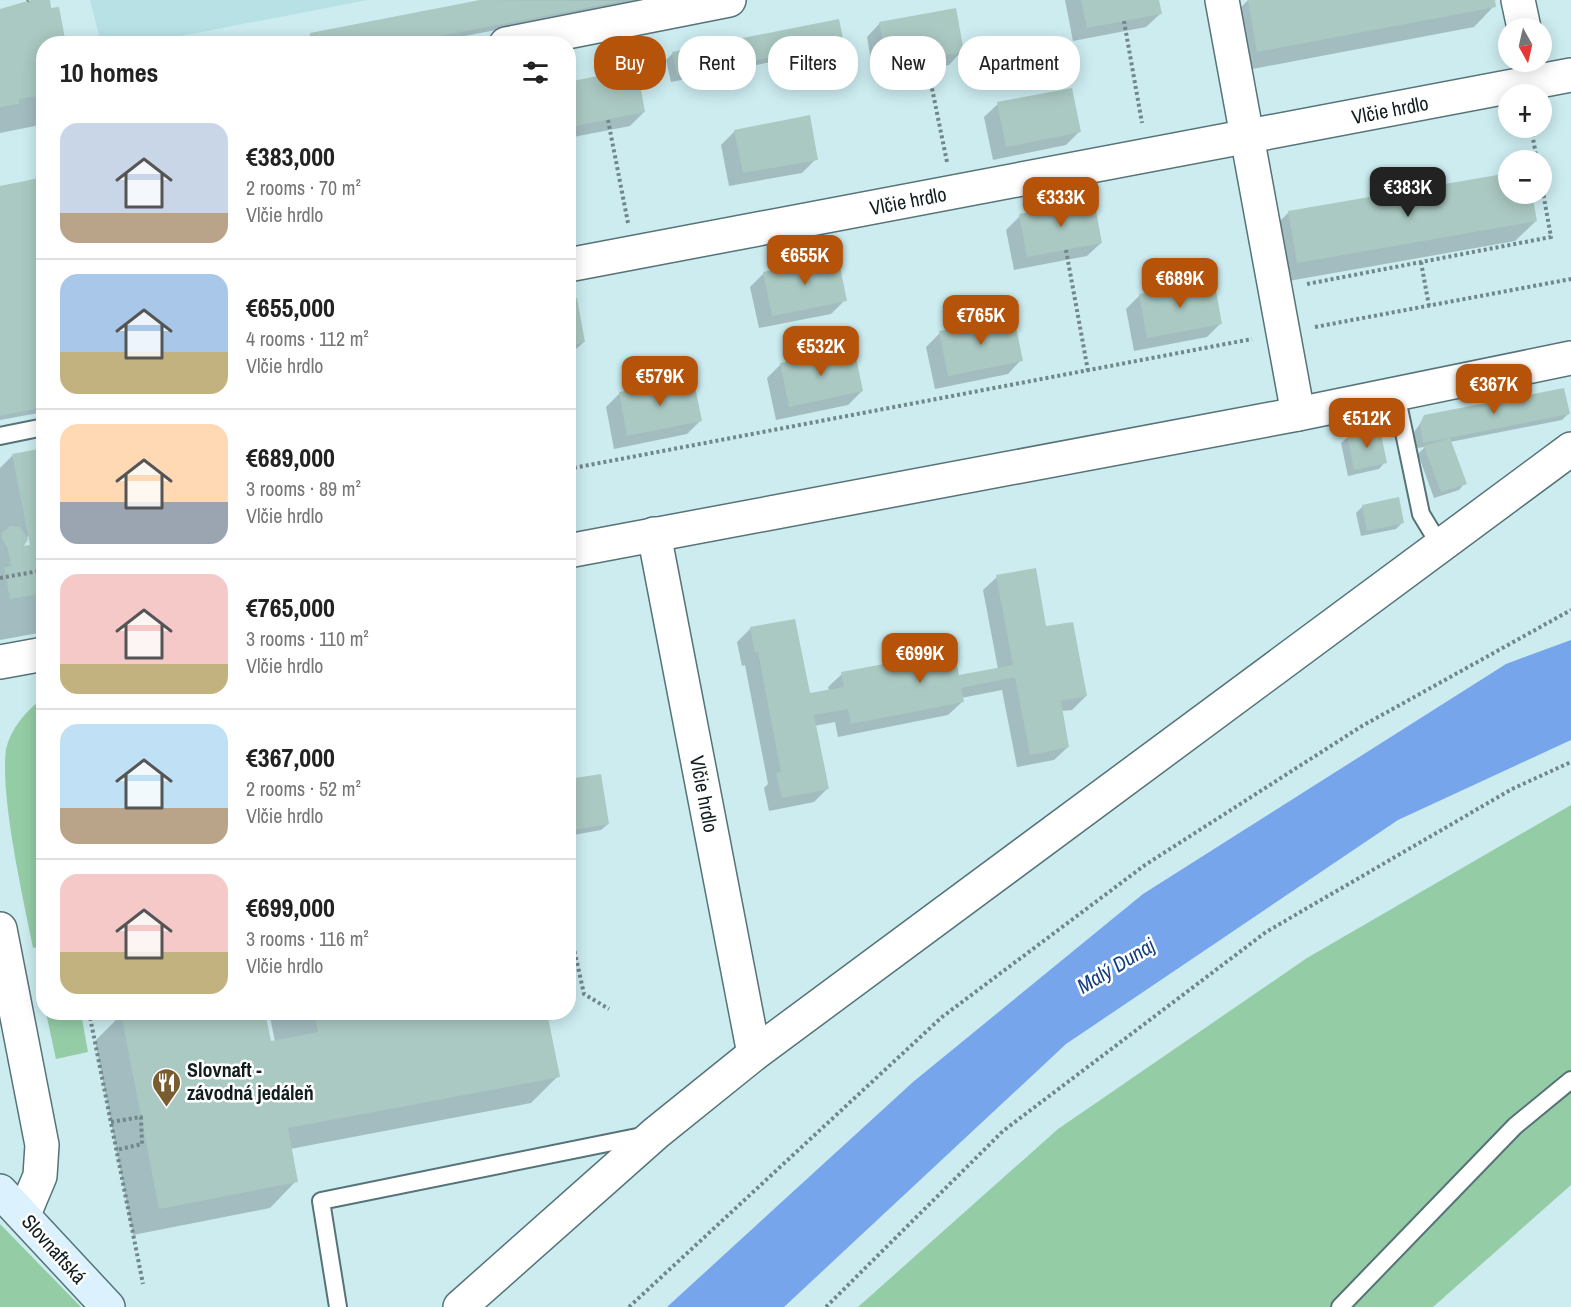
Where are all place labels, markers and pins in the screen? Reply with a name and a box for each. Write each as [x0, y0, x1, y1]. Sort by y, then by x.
pin: €383K [1366, 167, 1450, 218]
pin: €333K [1019, 177, 1103, 228]
pin: €655K [763, 235, 847, 286]
pin: €689K [1138, 258, 1222, 309]
pin: €765K [939, 295, 1023, 346]
pin: €532K [779, 326, 863, 377]
pin: €579K [618, 356, 702, 407]
pin: €367K [1452, 364, 1536, 415]
pin: €512K [1325, 398, 1409, 449]
pin: €699K [878, 633, 962, 684]
place label: Slovnaft - závodná jedáleň [187, 1056, 314, 1106]
restaurant icon: Slovnaft - závodná jedáleň [150, 1066, 182, 1108]

